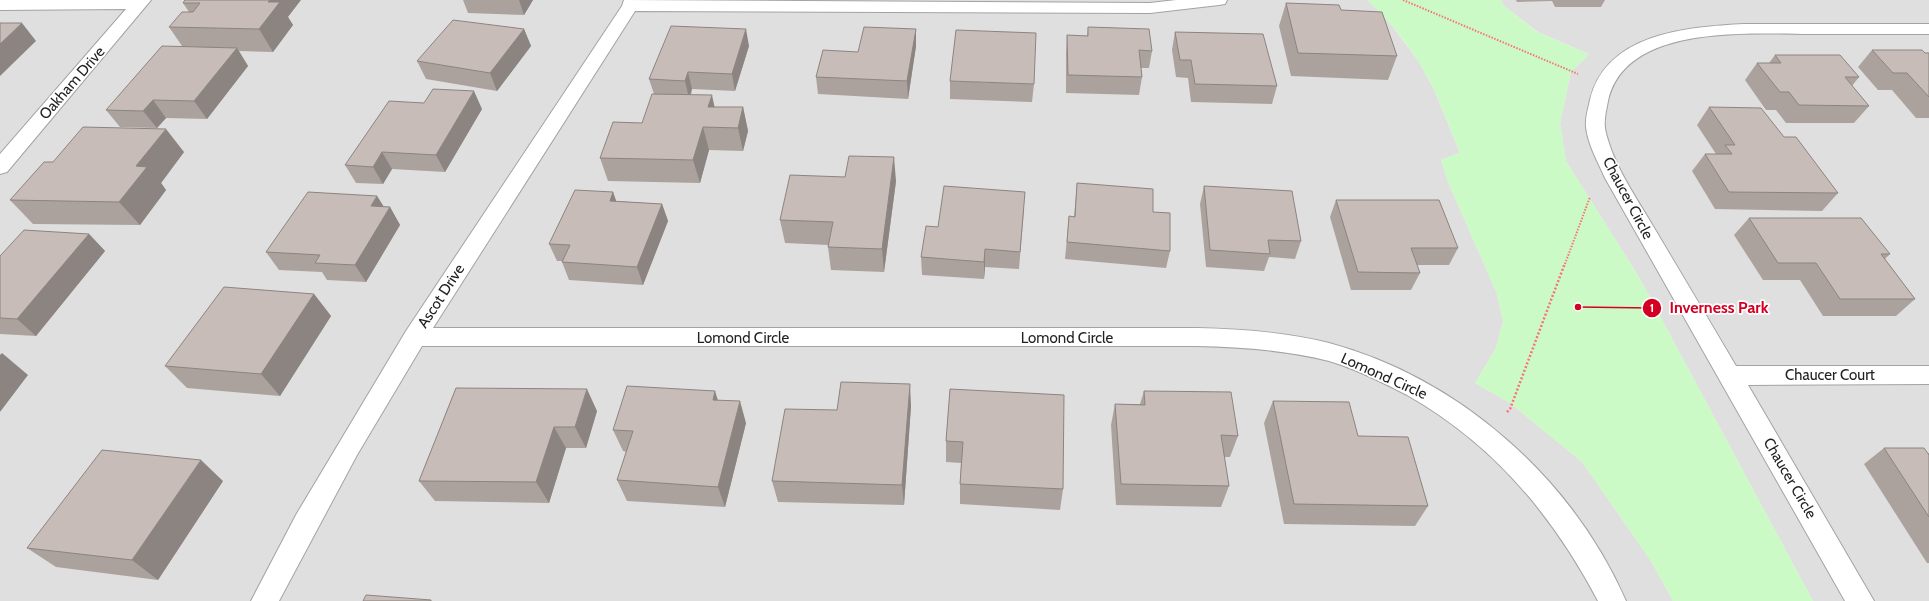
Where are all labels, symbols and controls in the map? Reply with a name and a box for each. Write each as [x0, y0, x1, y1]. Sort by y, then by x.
street label: Oakham Drive [35, 43, 109, 123]
street label: Chaucer Circle [1599, 154, 1657, 242]
street label: Ascot Drive [414, 260, 468, 331]
callout: Inverness Park [1642, 294, 1777, 322]
text: Inverness Park [1670, 298, 1769, 317]
text: 1 [1650, 300, 1654, 315]
street label: Lomond Circle [697, 329, 790, 347]
street label: Lomond Circle [1021, 329, 1114, 347]
street label: Lomond Circle [1338, 349, 1430, 403]
street label: Chaucer Court [1785, 366, 1875, 384]
street label: Chaucer Circle [1760, 434, 1821, 522]

